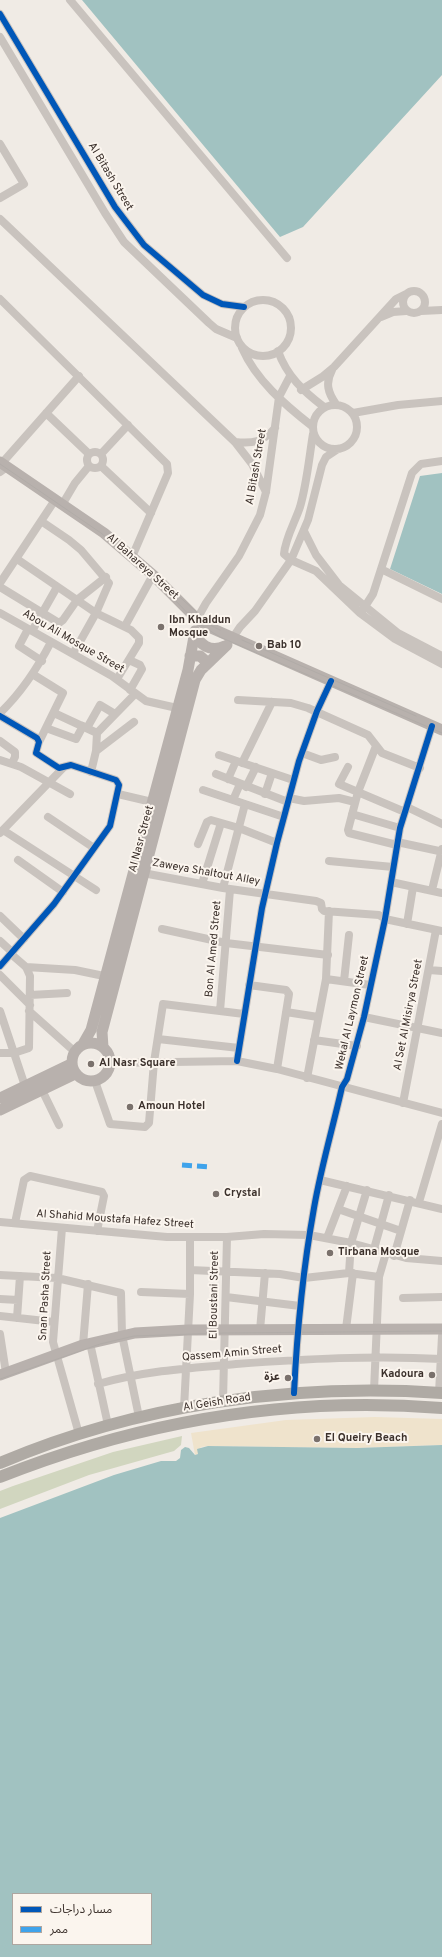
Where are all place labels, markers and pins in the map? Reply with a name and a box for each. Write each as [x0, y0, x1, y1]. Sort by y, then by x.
place label: Ibn Khaldun Mosque [169, 614, 231, 640]
marker: Ibn Khaldun Mosque [156, 622, 166, 632]
place label: Bab 10 [267, 639, 302, 653]
marker: Bab 10 [254, 641, 264, 651]
place label: Al Nasr Square [99, 1057, 176, 1071]
marker: Al Nasr Square [86, 1059, 96, 1069]
place label: Amoun Hotel [138, 1100, 205, 1114]
marker: Amoun Hotel [125, 1102, 135, 1112]
place label: Crystal [224, 1187, 261, 1201]
marker: Crystal [211, 1189, 221, 1199]
place label: Tirbana Mosque [338, 1246, 419, 1260]
marker: Tirbana Mosque [325, 1248, 335, 1258]
place label: Kadoura [381, 1368, 424, 1382]
marker: Kadoura [427, 1370, 437, 1380]
place label: عزة [264, 1371, 280, 1385]
marker: عزة [283, 1373, 293, 1383]
place label: El Queiry Beach [325, 1432, 407, 1446]
marker: El Queiry Beach [312, 1434, 322, 1444]

